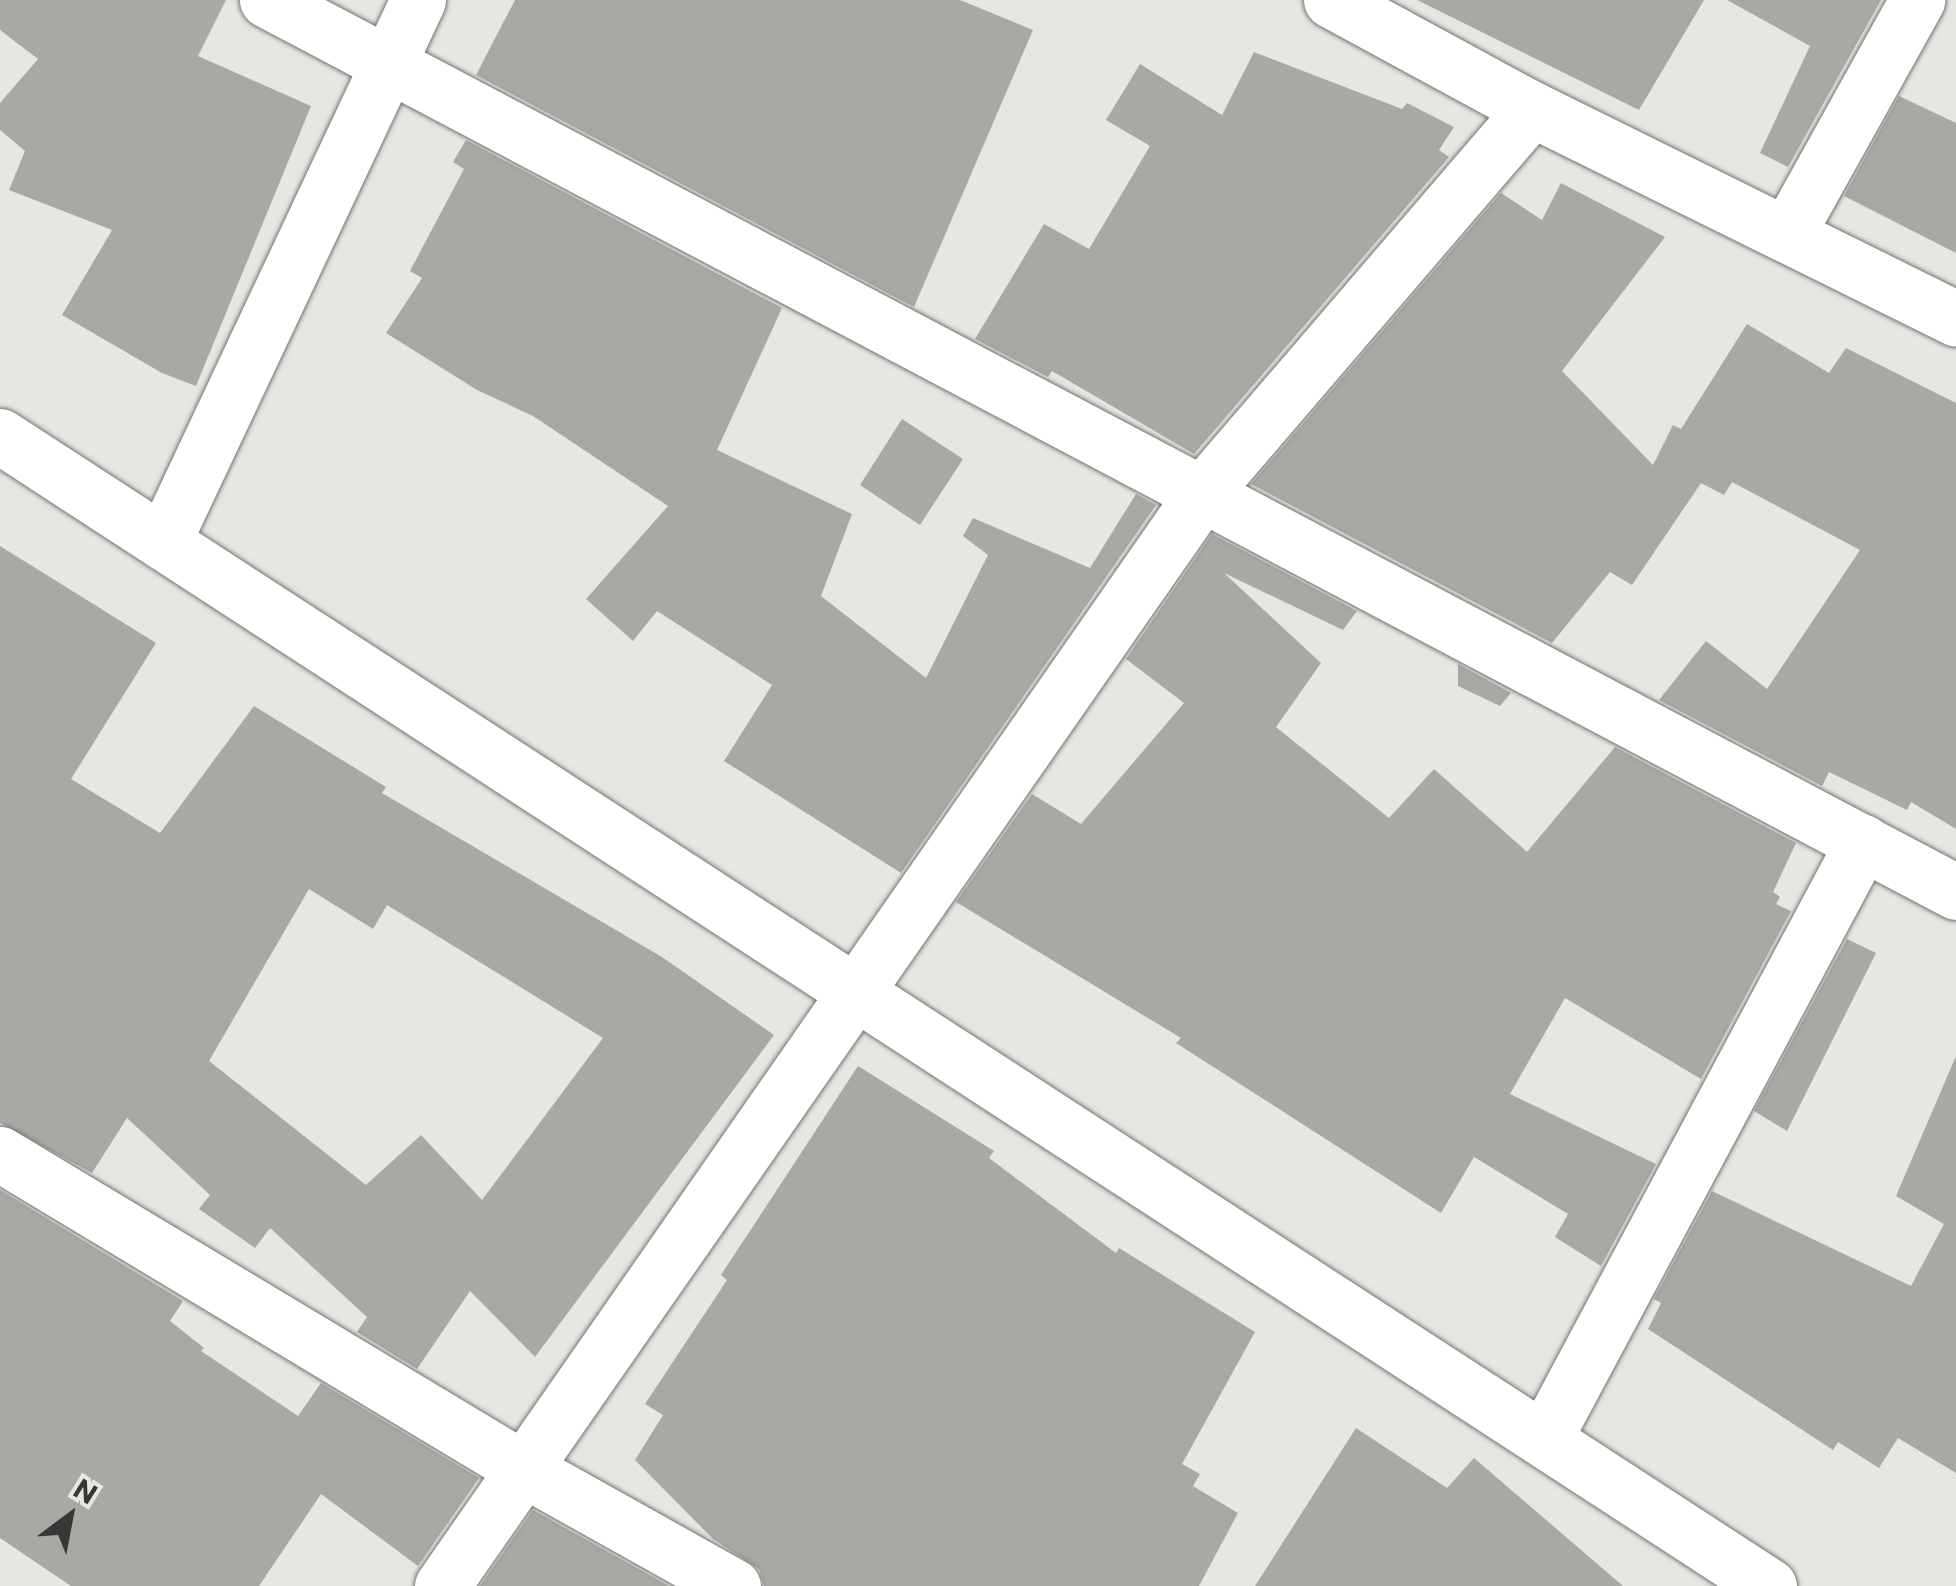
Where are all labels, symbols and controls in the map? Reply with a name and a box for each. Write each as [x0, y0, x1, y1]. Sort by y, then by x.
north arrow [20, 1466, 120, 1566]
text: N [68, 1471, 104, 1511]

